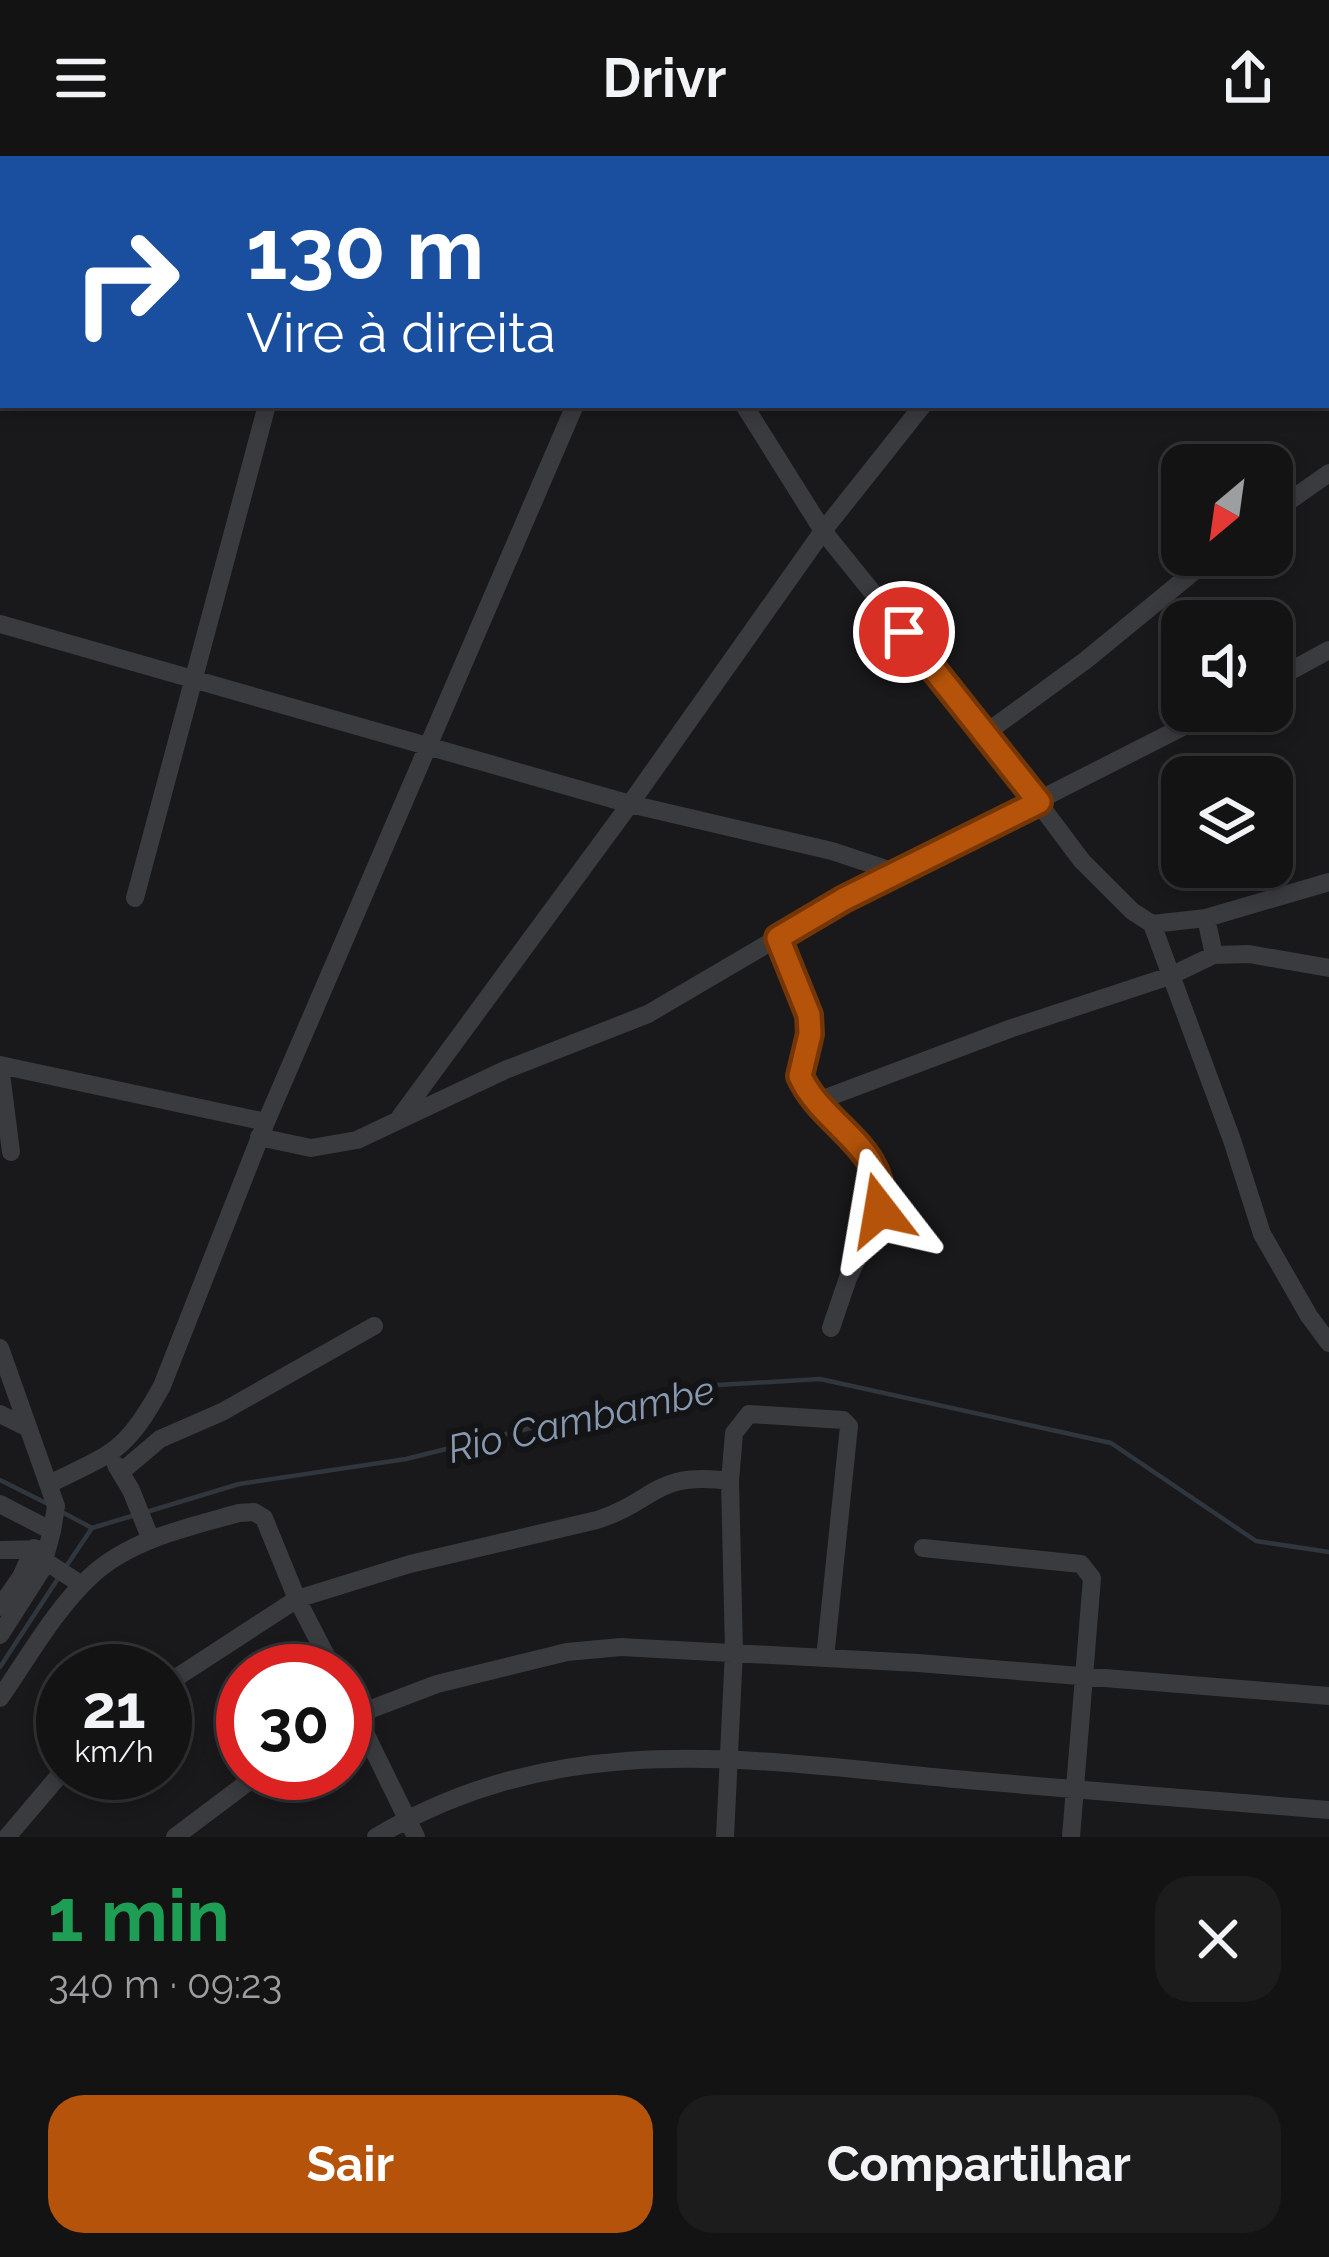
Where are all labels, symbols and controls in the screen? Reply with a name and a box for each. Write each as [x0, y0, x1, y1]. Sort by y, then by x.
icon: menu [48, 45, 114, 111]
icon: share [1215, 45, 1281, 111]
text: Drivr [603, 46, 726, 110]
text: 130 m [246, 200, 484, 299]
icon: right [48, 204, 204, 360]
text: Vire à direita [246, 301, 556, 365]
north arrow [1161, 444, 1293, 576]
map controls [1161, 444, 1293, 888]
pin [853, 581, 955, 683]
icon: arrive [871, 599, 937, 665]
button: sound [1161, 600, 1293, 732]
button: layers [1161, 756, 1293, 888]
position arrow [817, 1147, 943, 1273]
water label: Rio Cambambe [443, 1366, 719, 1472]
speed limit sign: 30 [216, 1644, 372, 1800]
text: 21 [82, 1672, 146, 1742]
text: km/h [74, 1734, 154, 1769]
text: 1 min [48, 1873, 230, 1958]
button: close [1155, 1876, 1281, 2002]
text: 340 m · 09:23 [48, 1961, 282, 2007]
button: Sair [48, 2095, 653, 2233]
button: Compartilhar [677, 2095, 1281, 2233]

